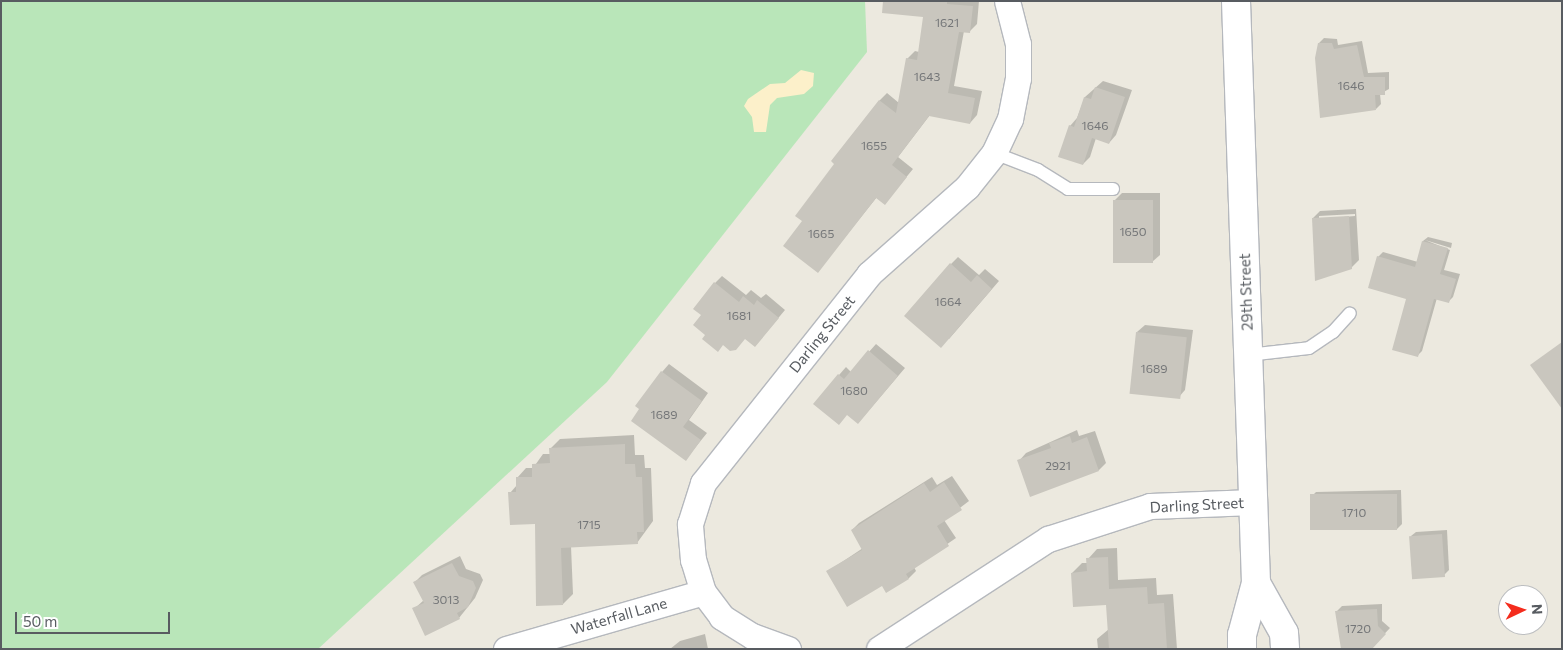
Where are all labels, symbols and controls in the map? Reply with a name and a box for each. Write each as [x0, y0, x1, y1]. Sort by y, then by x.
house number: 1621 [935, 16, 959, 30]
house number: 1643 [914, 70, 940, 84]
house number: 1646 [1338, 79, 1364, 93]
house number: 1646 [1082, 119, 1108, 133]
house number: 1655 [861, 139, 887, 153]
house number: 1650 [1119, 225, 1147, 239]
house number: 1665 [808, 227, 834, 241]
street label: 29th Street [1236, 253, 1256, 331]
street label: Darling Street [785, 292, 859, 376]
house number: 1664 [935, 295, 961, 309]
house number: 1681 [727, 309, 751, 323]
house number: 1689 [1141, 362, 1167, 376]
house number: 1680 [840, 384, 868, 398]
house number: 1689 [651, 408, 677, 422]
house number: 2921 [1045, 459, 1071, 473]
street label: Darling Street [1149, 494, 1245, 516]
house number: 1710 [1342, 506, 1366, 520]
house number: 1715 [577, 518, 601, 532]
north arrow [1498, 585, 1548, 635]
house number: 3013 [433, 593, 459, 607]
street label: Waterfall Lane [569, 594, 669, 638]
scale bar [18, 602, 172, 634]
text: N [1529, 604, 1546, 615]
text: 50 m [23, 612, 57, 630]
house number: 1720 [1345, 622, 1371, 636]

